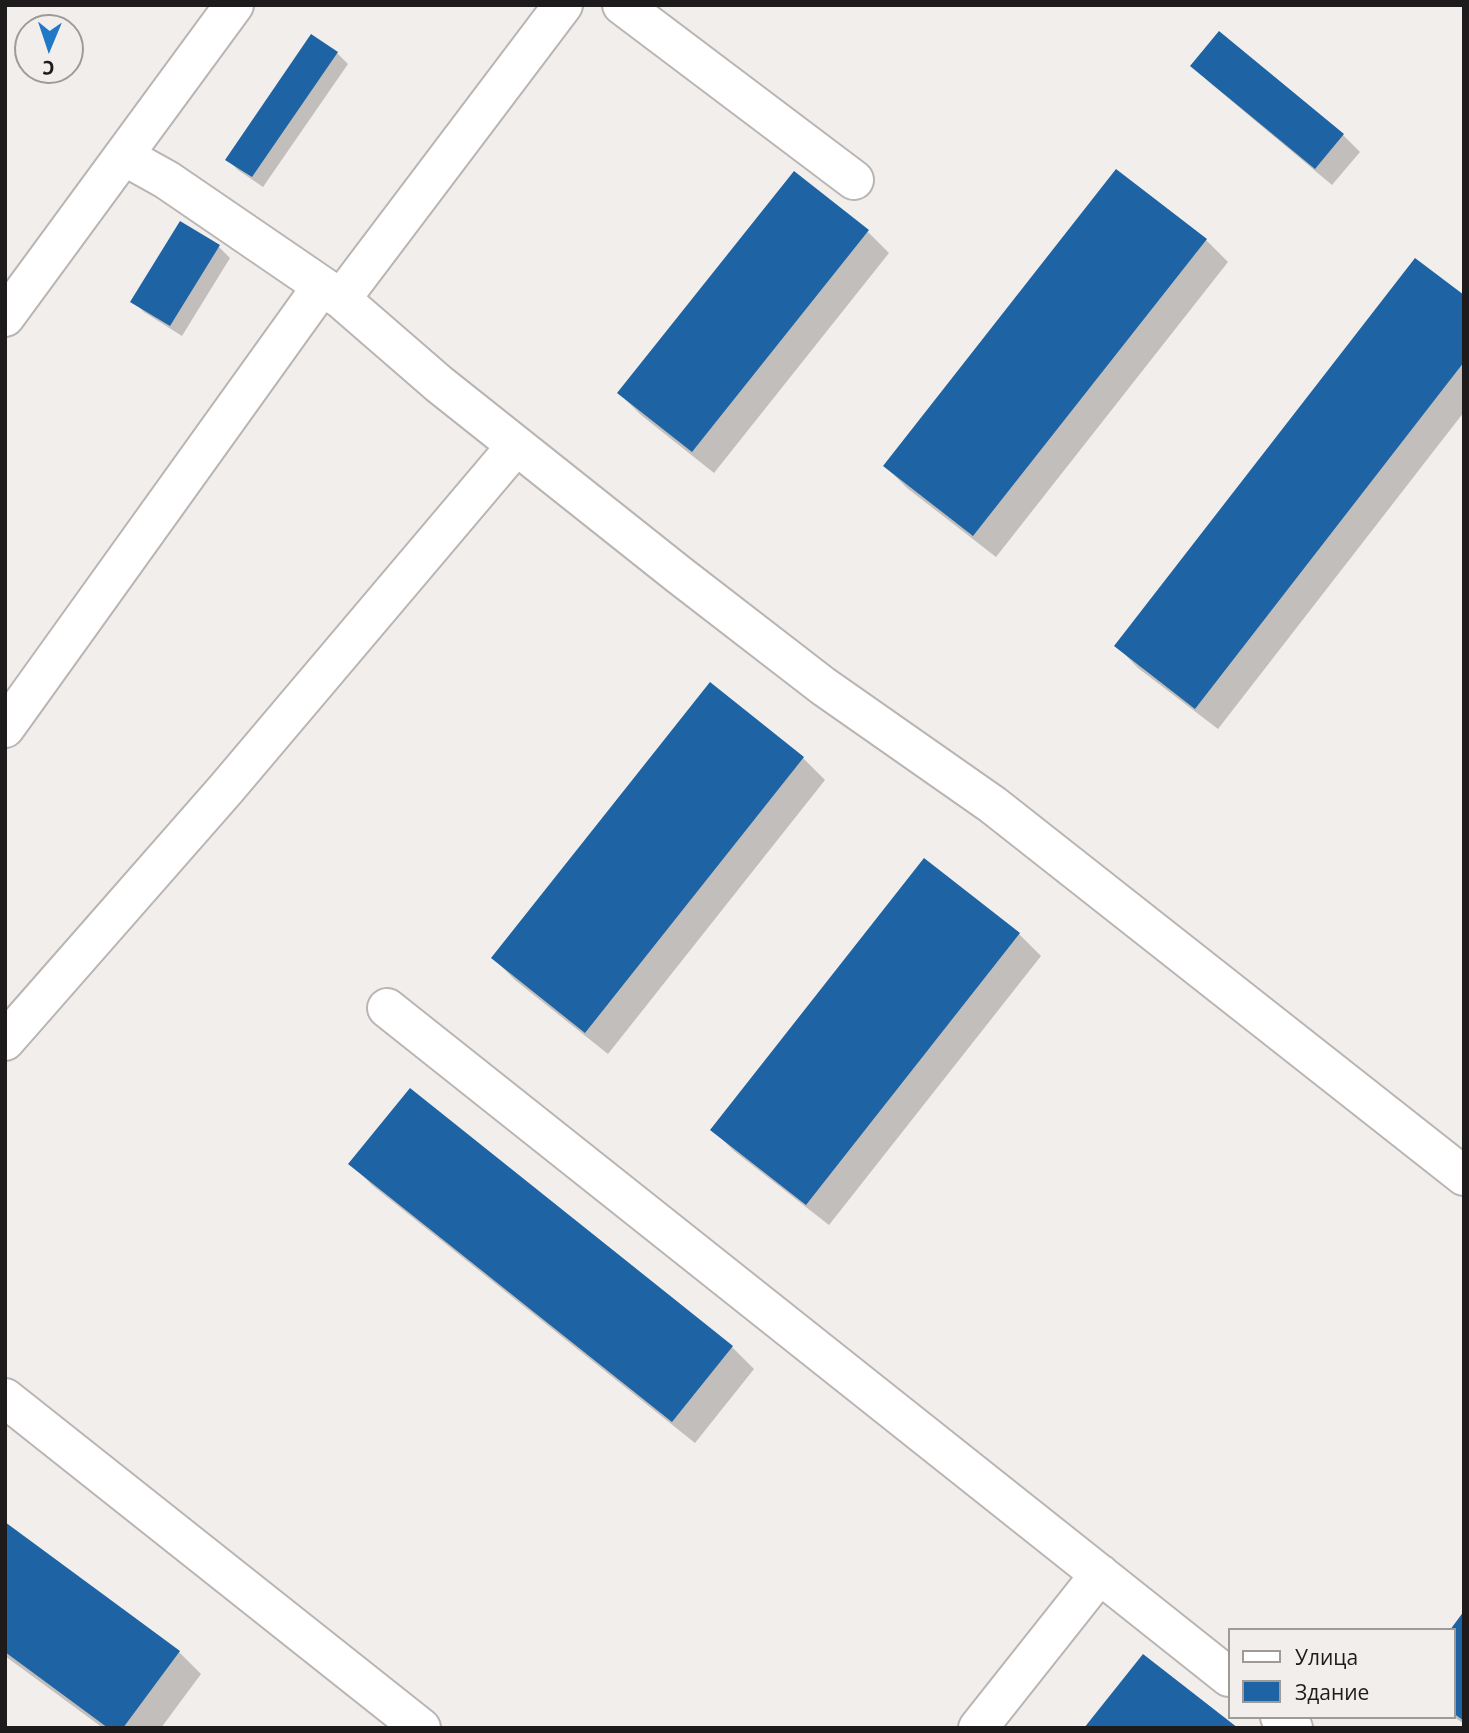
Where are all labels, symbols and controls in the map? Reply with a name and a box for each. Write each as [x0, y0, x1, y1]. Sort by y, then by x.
north arrow [14, 14, 84, 84]
text: С [42, 55, 55, 81]
legend [1228, 1628, 1455, 1719]
text: Улица [1295, 1643, 1358, 1671]
text: Здание [1295, 1678, 1369, 1706]

